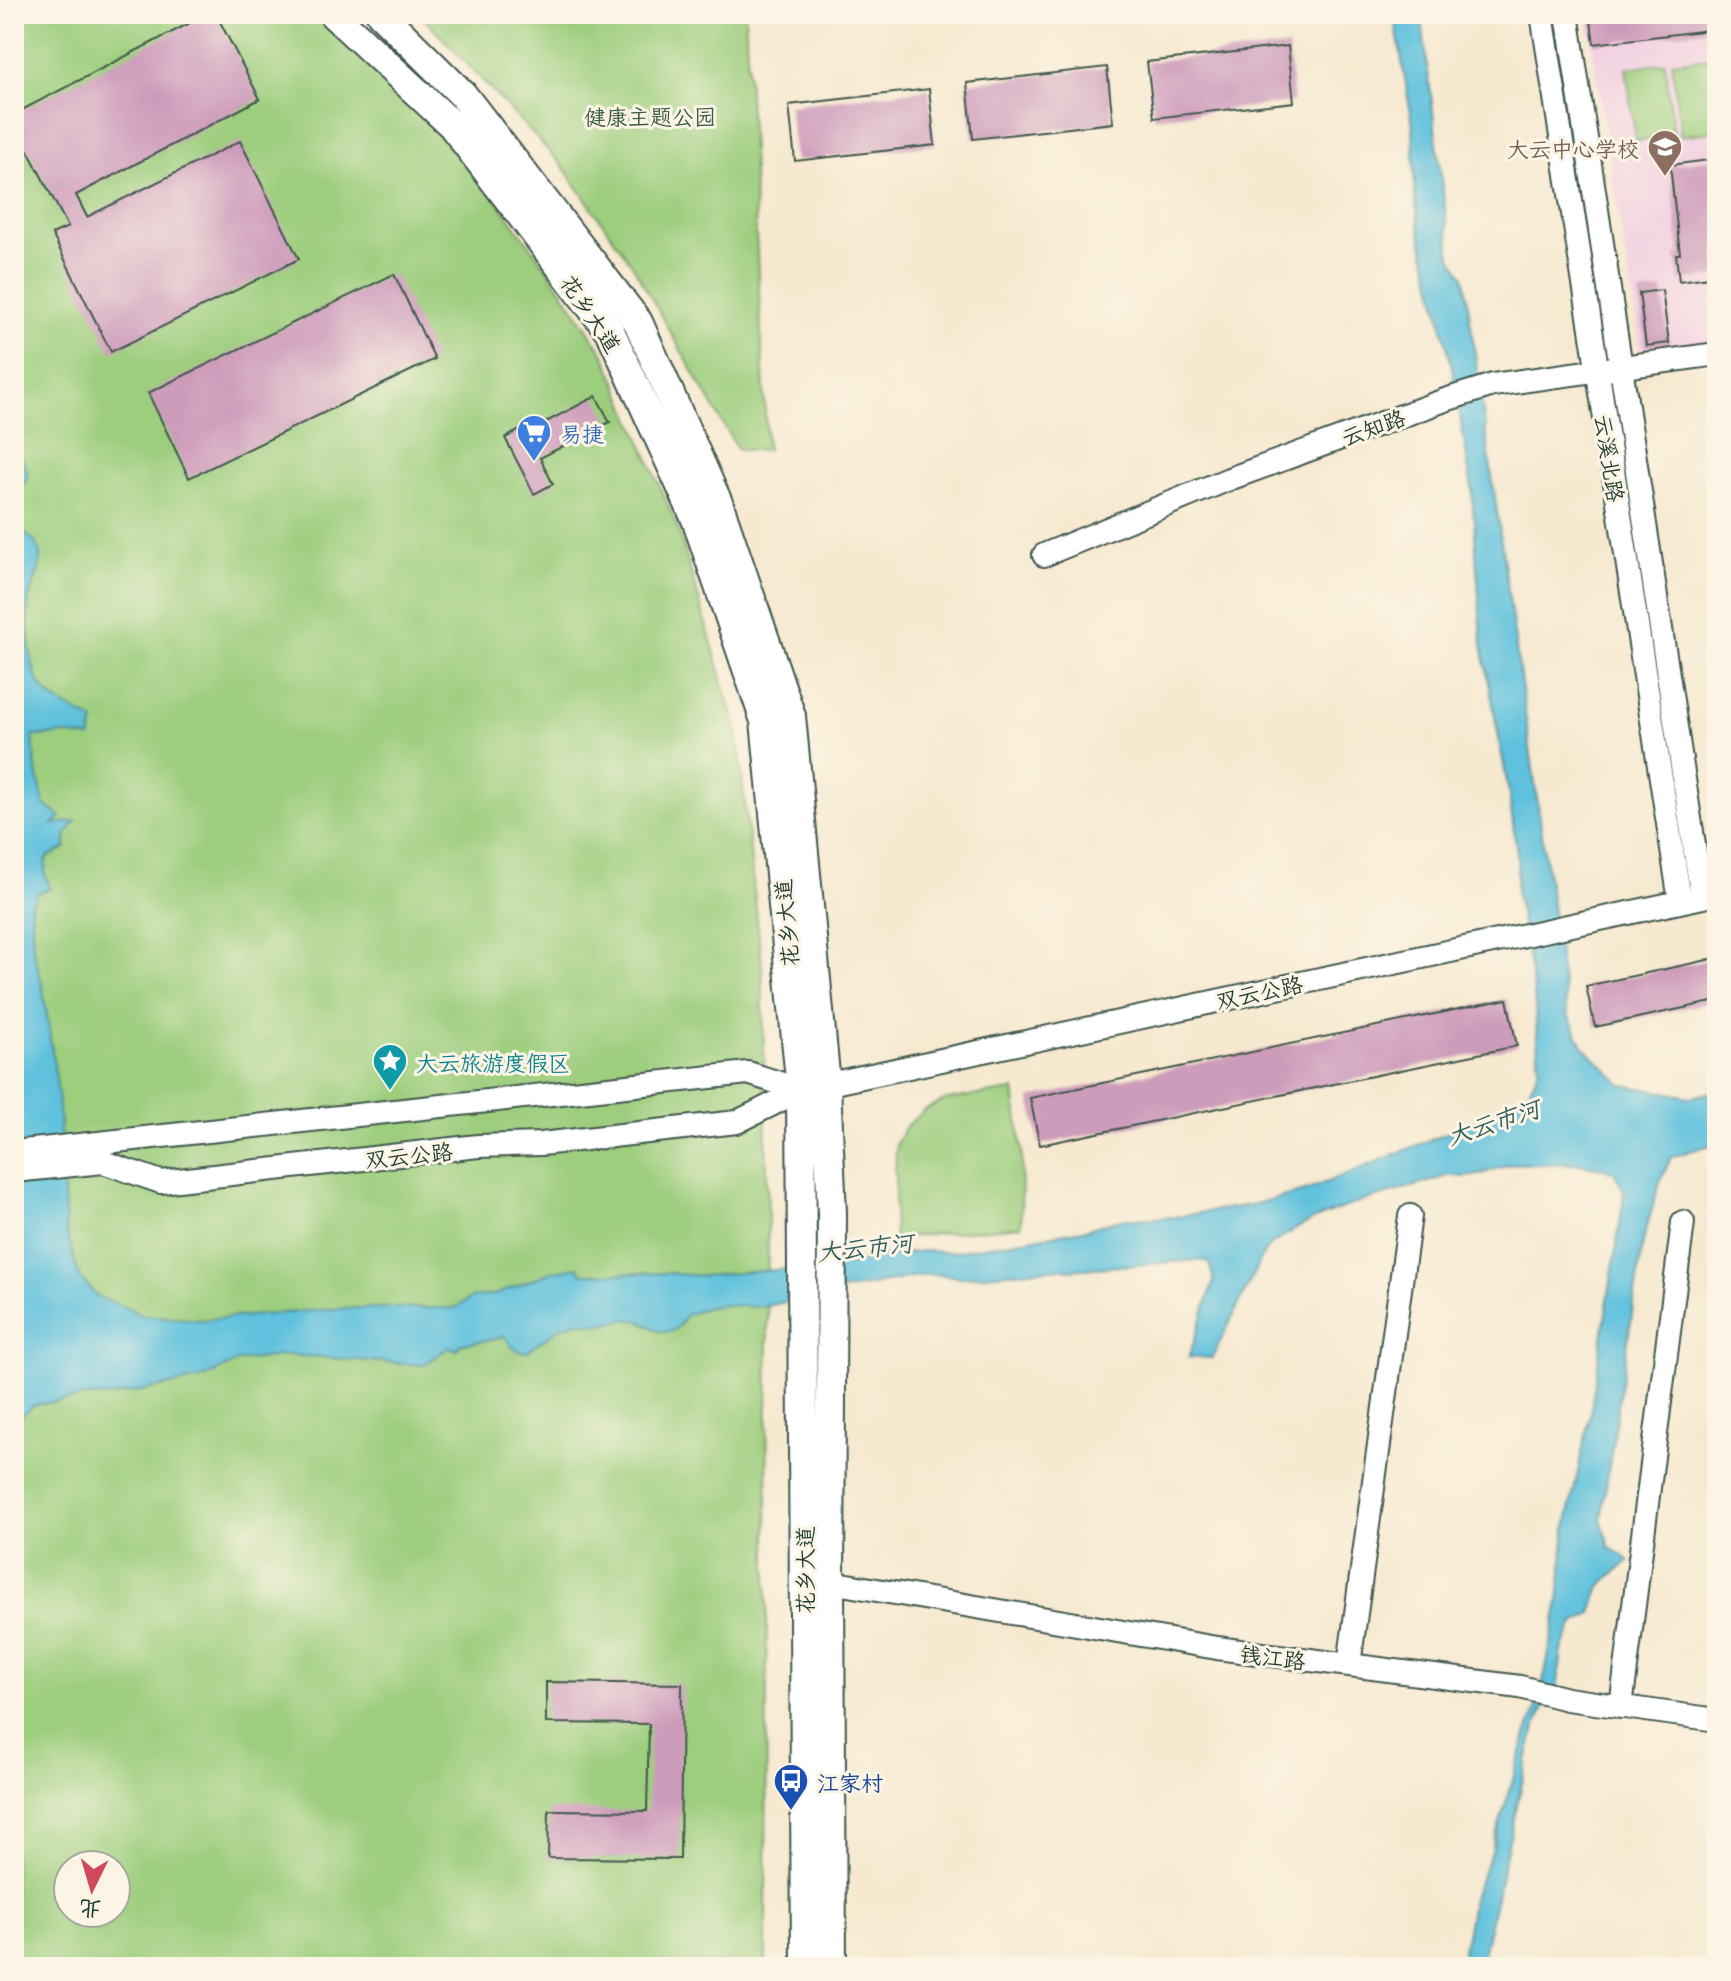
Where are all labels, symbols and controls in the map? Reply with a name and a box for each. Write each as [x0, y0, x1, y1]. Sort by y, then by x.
park label: 健康主题公园 [584, 99, 716, 132]
school or university icon: 大云中心学校 [1646, 128, 1684, 178]
place label: 大云中心学校 [1507, 131, 1639, 164]
street label: 花乡大道 [554, 267, 630, 359]
street label: 云知路 [1336, 399, 1410, 453]
street label: 云溪北路 [1588, 412, 1634, 504]
supermarket icon: 易捷 [515, 413, 553, 463]
place label: 易捷 [560, 416, 604, 449]
street label: 花乡大道 [765, 878, 805, 968]
street label: 双云公路 [1213, 966, 1305, 1016]
place icon: 大云旅游度假区 [371, 1042, 409, 1092]
place label: 大云旅游度假区 [416, 1045, 570, 1078]
water label: 大云市河 [1442, 1088, 1548, 1153]
street label: 双云公路 [364, 1133, 454, 1175]
water label: 大云市河 [815, 1223, 919, 1269]
street label: 花乡大道 [787, 1526, 820, 1614]
street label: 钱江路 [1238, 1636, 1308, 1676]
bus stop icon: 江家村 [772, 1762, 810, 1812]
place label: 江家村 [817, 1765, 883, 1798]
north arrow [52, 1849, 132, 1929]
text: 北 [78, 1893, 103, 1928]

